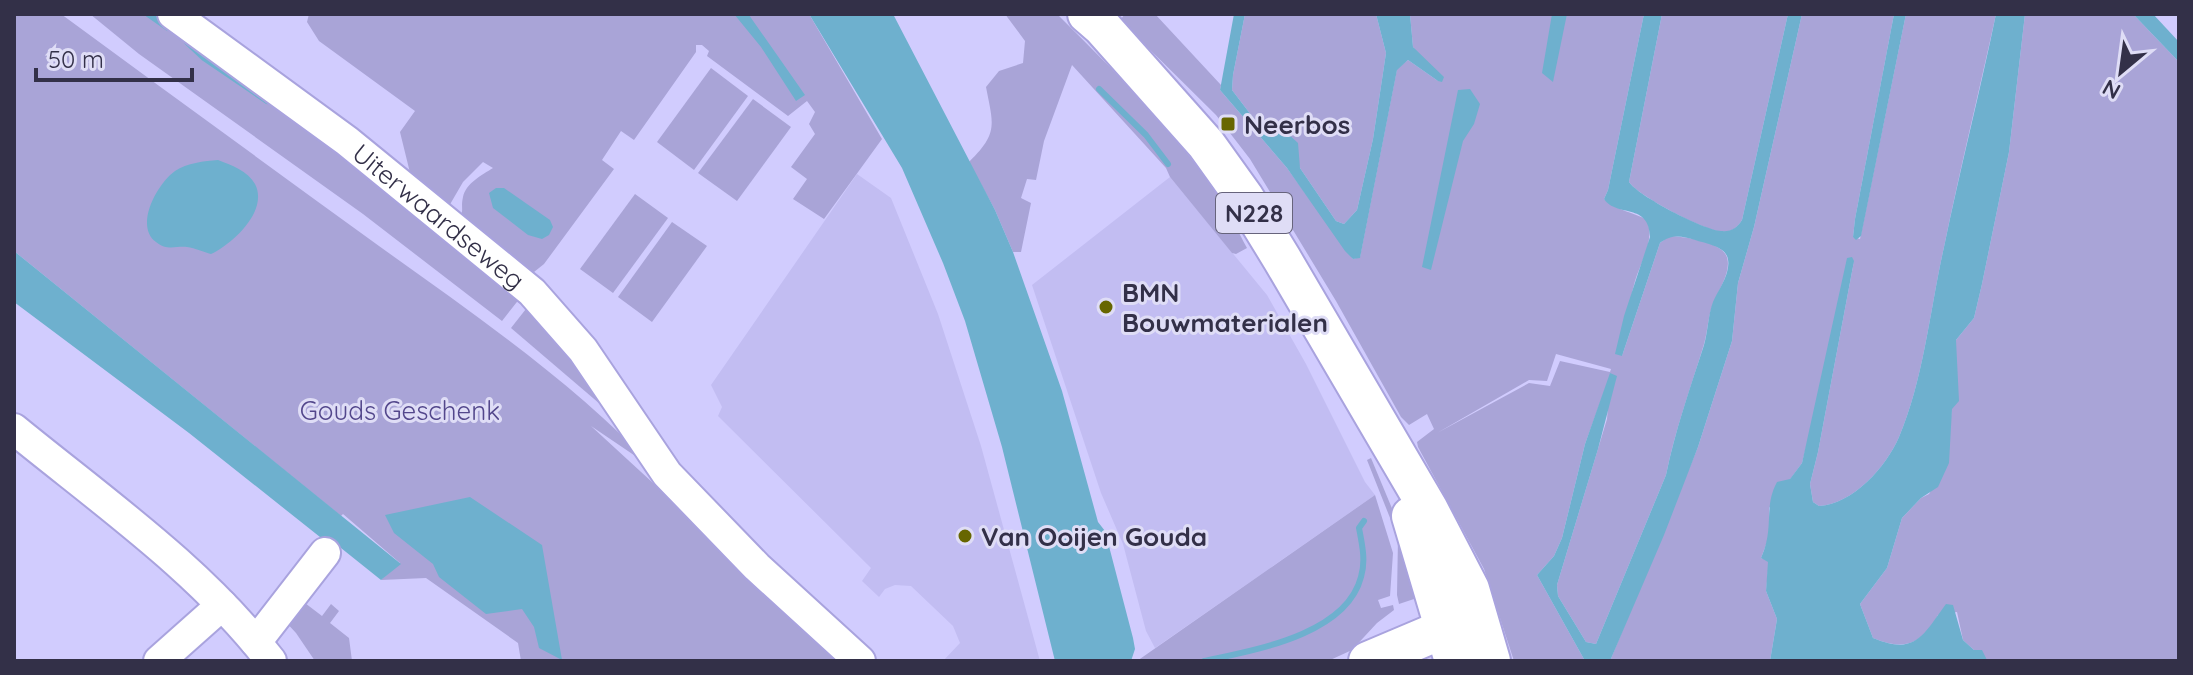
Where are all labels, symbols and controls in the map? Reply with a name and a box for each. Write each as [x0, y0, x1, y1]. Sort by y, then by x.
scale bar [36, 32, 192, 82]
north arrow [2081, 32, 2161, 112]
text: 50 m [48, 44, 104, 74]
text: N [2097, 73, 2125, 106]
place label: Neerbos [1244, 108, 1350, 141]
marker: Neerbos [1219, 115, 1237, 133]
street label: Uiterwaardseweg [346, 136, 532, 296]
road number: N228 [1216, 193, 1292, 233]
place label: BMN Bouwmaterialen [1122, 276, 1328, 339]
marker: BMN Bouwmaterialen [1097, 298, 1115, 316]
park label: Gouds Geschenk [300, 394, 500, 427]
place label: Van Ooijen Gouda [981, 520, 1207, 553]
marker: Van Ooijen Gouda [956, 527, 974, 545]

